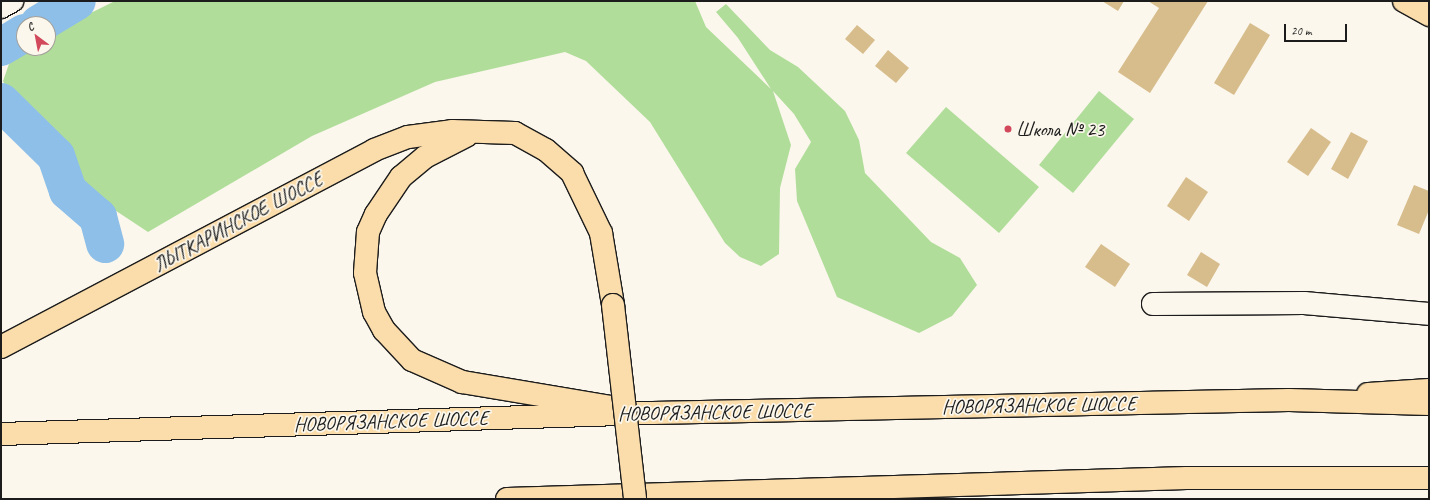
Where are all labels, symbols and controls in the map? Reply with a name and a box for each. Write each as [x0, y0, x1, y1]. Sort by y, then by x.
north arrow [16, 16, 56, 56]
scale bar [1286, 16, 1349, 42]
text: С [24, 19, 36, 34]
text: 20 m [1291, 23, 1311, 39]
place label: Школа № 23 [1016, 117, 1104, 141]
marker: Школа № 23 [1003, 124, 1013, 134]
street label: ЛЫТКАРИНСКОЕ ШОССЕ [149, 167, 327, 277]
street label: НОВОРЯЗАНСКОЕ ШОССЕ [942, 391, 1136, 419]
street label: НОВОРЯЗАНСКОЕ ШОССЕ [618, 398, 812, 426]
street label: НОВОРЯЗАНСКОЕ ШОССЕ [293, 406, 489, 436]

